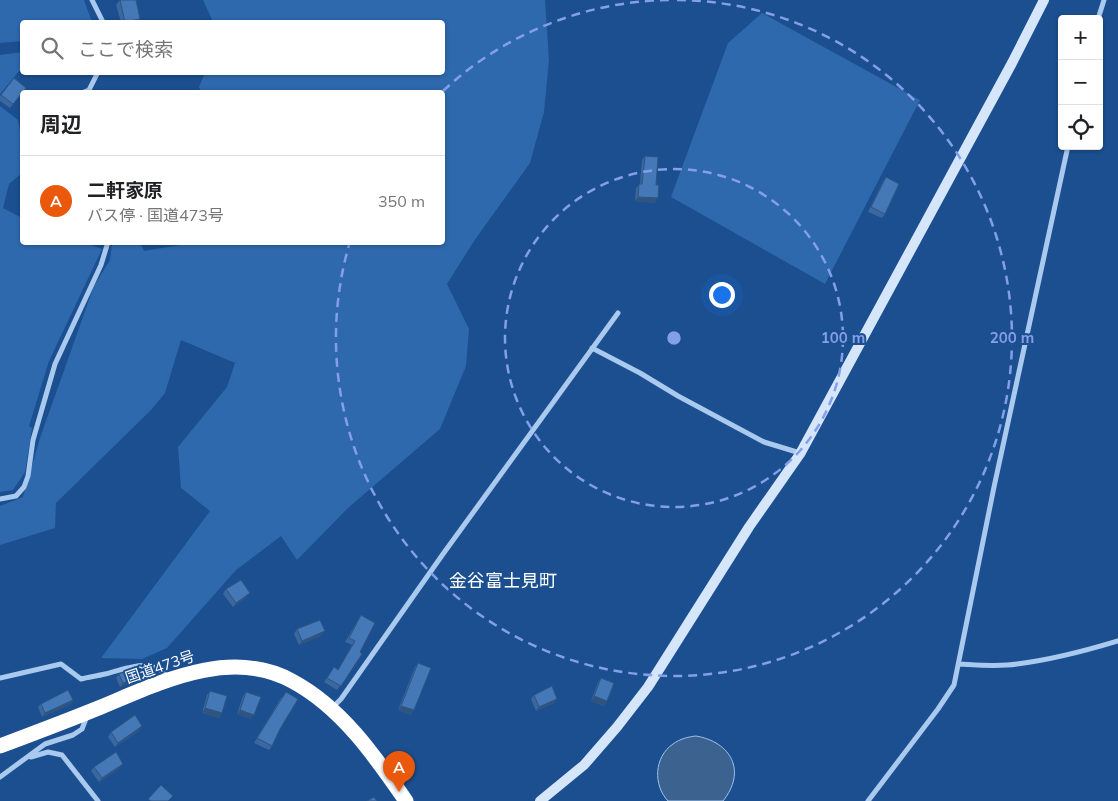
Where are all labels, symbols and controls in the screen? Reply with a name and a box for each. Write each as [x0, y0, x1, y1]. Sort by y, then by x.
map controls [1058, 15, 1103, 150]
button: + [1058, 15, 1103, 60]
search box [20, 20, 445, 75]
icon: search [38, 34, 66, 62]
text: ここで検索 [78, 37, 173, 61]
button: − [1058, 60, 1103, 105]
button: locate [1058, 105, 1103, 150]
text: 周辺 [40, 111, 82, 137]
text: 二軒家原 [87, 178, 163, 202]
text: A [50, 191, 62, 211]
text: 350 m [378, 191, 425, 211]
text: バス停 · 国道473号 [87, 205, 224, 225]
your location [709, 282, 735, 308]
text: 100 m [821, 328, 865, 347]
text: 200 m [990, 328, 1034, 347]
centre of rings [665, 329, 683, 347]
district label: 金谷富士見町 [449, 569, 557, 592]
street label: 国道473号 [123, 646, 197, 687]
pin: A [383, 751, 415, 792]

